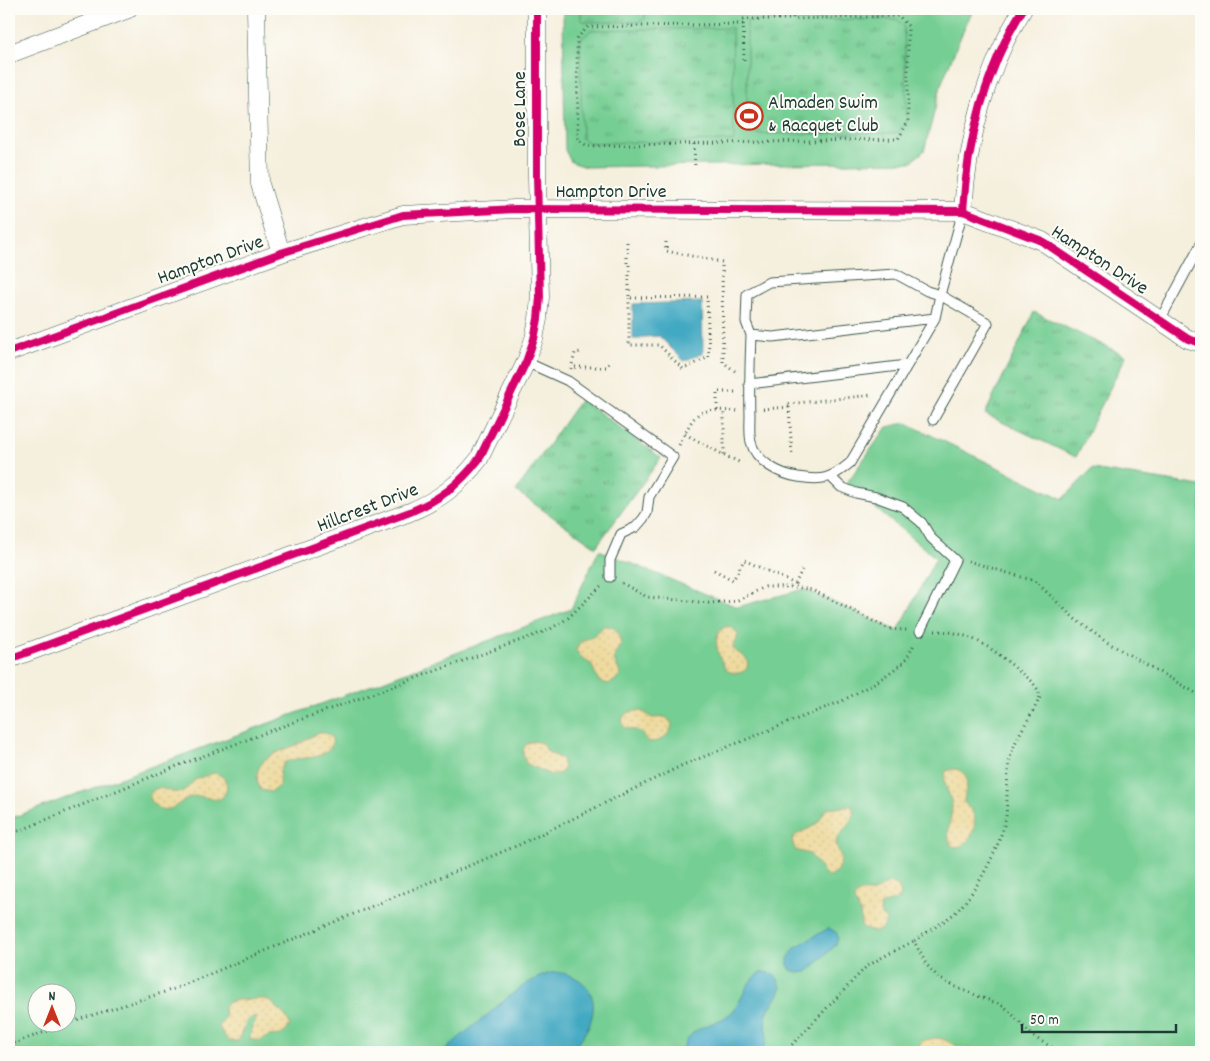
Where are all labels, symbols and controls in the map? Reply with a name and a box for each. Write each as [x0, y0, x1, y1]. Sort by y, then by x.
street label: Bose Lane [507, 71, 535, 147]
place label: Almaden Swim & Racquet Club [768, 90, 879, 141]
sports icon: Almaden Swim & Racquet Club [734, 101, 764, 131]
street label: Hampton Drive [555, 179, 667, 207]
street label: Hampton Drive [1045, 219, 1153, 303]
street label: Hampton Drive [154, 229, 268, 293]
street label: Hillcrest Drive [313, 477, 423, 541]
north arrow [28, 984, 78, 1034]
text: N [49, 987, 56, 1007]
scale bar [1022, 1001, 1176, 1033]
text: 50 m [1030, 1010, 1059, 1032]

